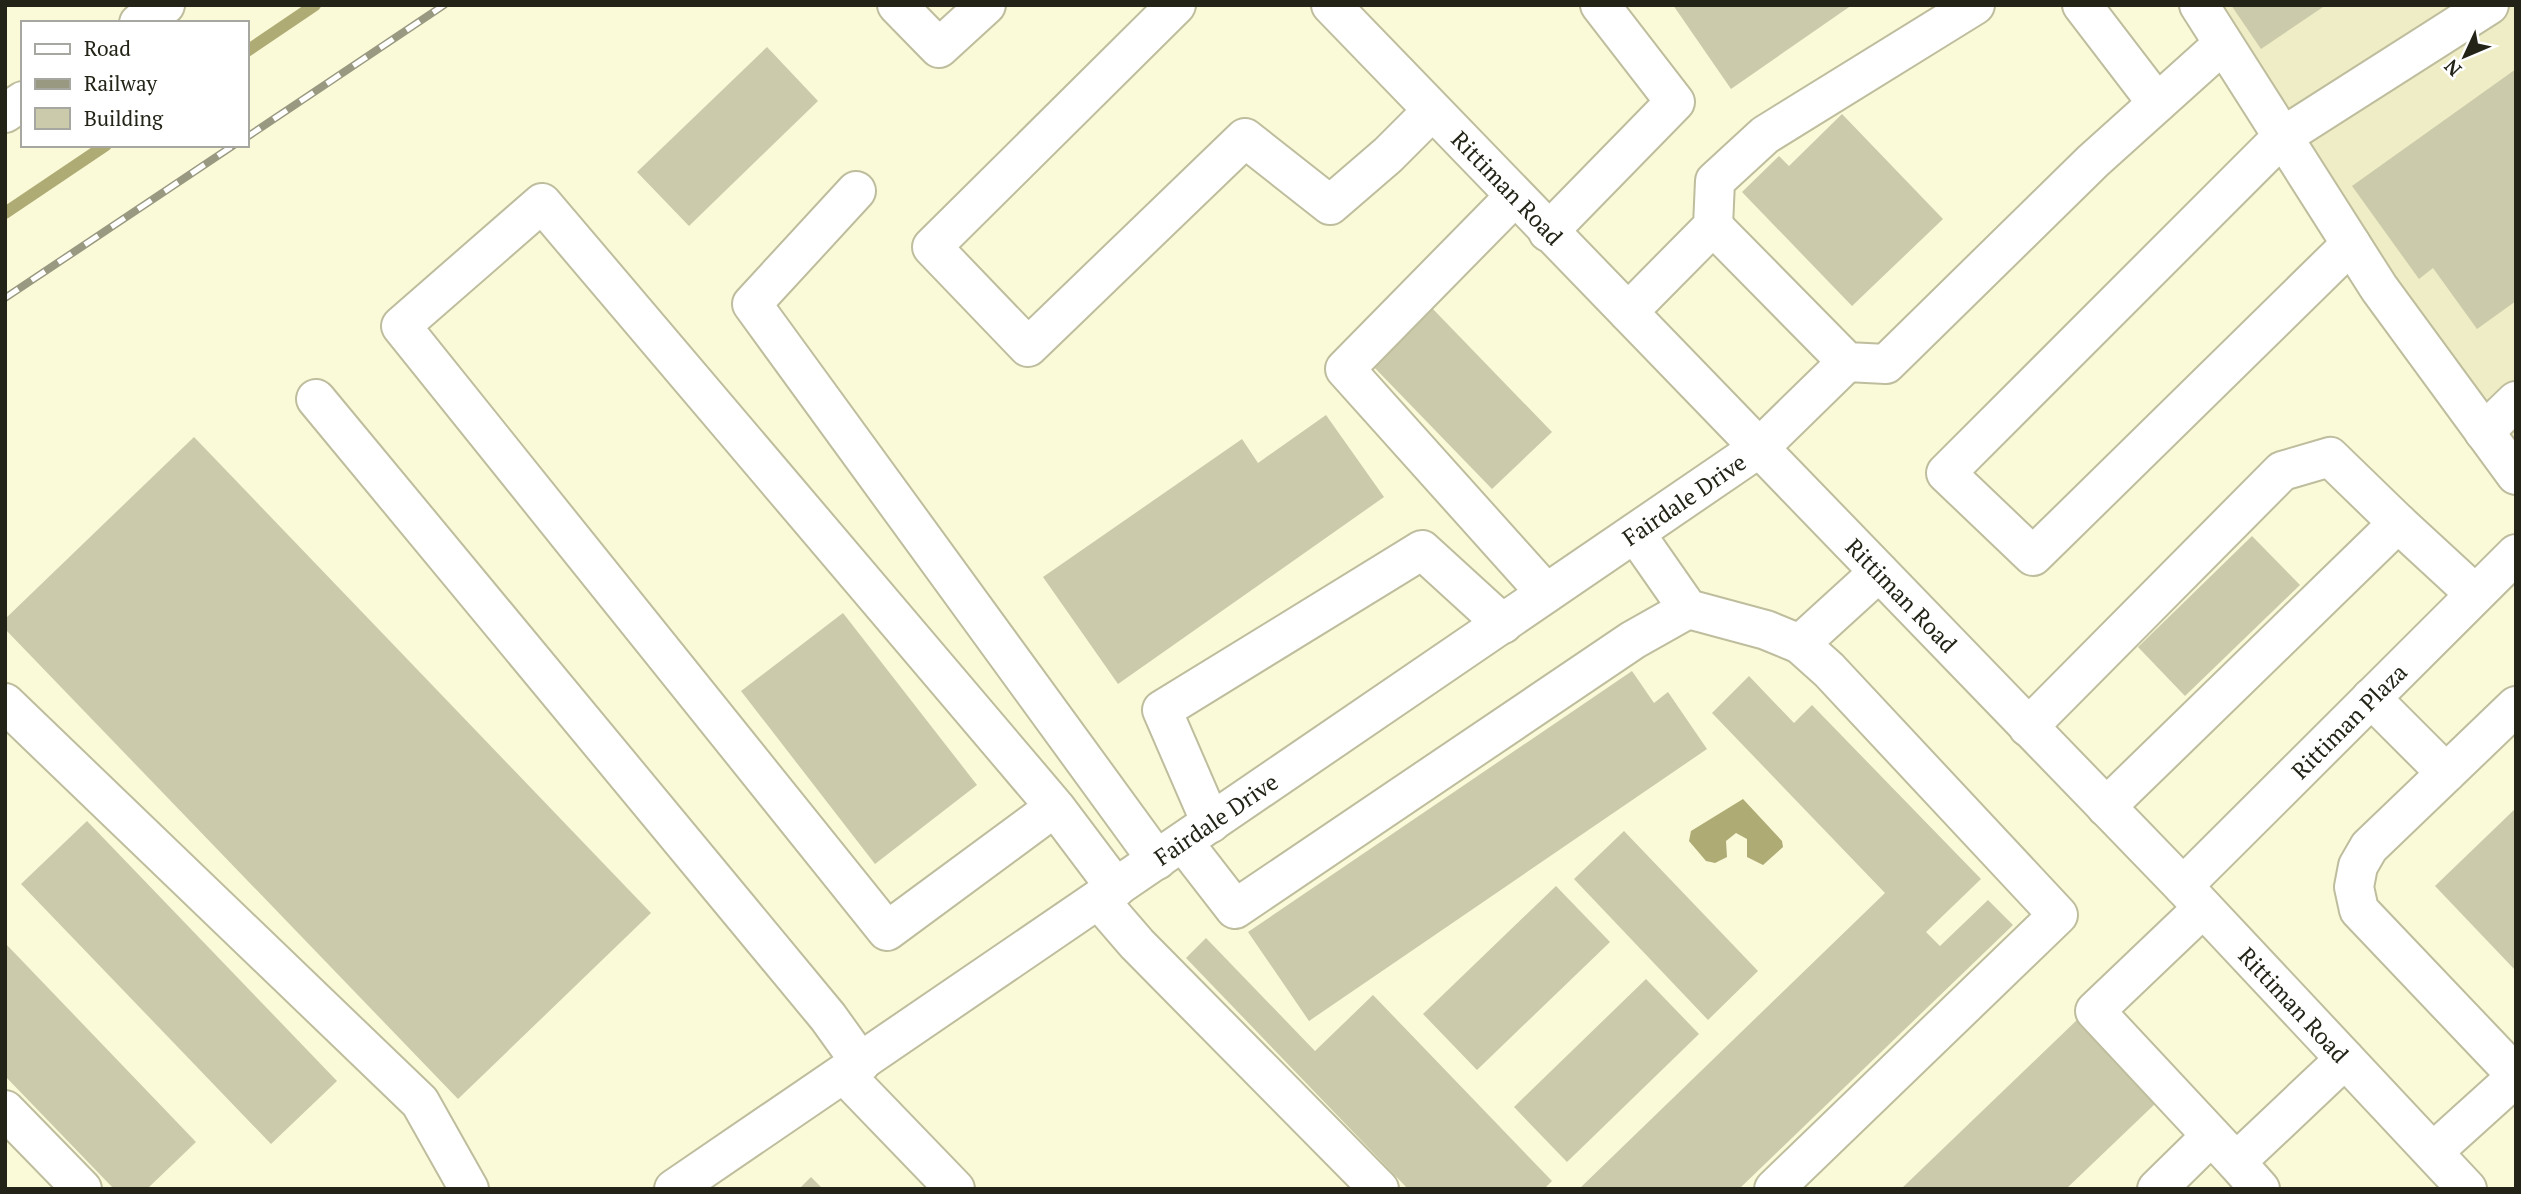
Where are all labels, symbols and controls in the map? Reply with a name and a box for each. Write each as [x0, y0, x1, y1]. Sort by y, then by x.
legend [21, 21, 248, 147]
north arrow [2430, 21, 2500, 91]
text: Road [84, 34, 131, 62]
text: N [2438, 54, 2466, 82]
text: Railway [84, 69, 158, 97]
text: Building [84, 104, 164, 132]
street label: Rittiman Road [1445, 124, 1570, 252]
street label: Fairdale Drive [1616, 446, 1752, 552]
street label: Rittiman Road [1839, 531, 1964, 659]
street label: Rittiman Plaza [2284, 656, 2414, 785]
street label: Fairdale Drive [1148, 766, 1284, 872]
street label: Rittiman Road [2232, 940, 2356, 1069]

